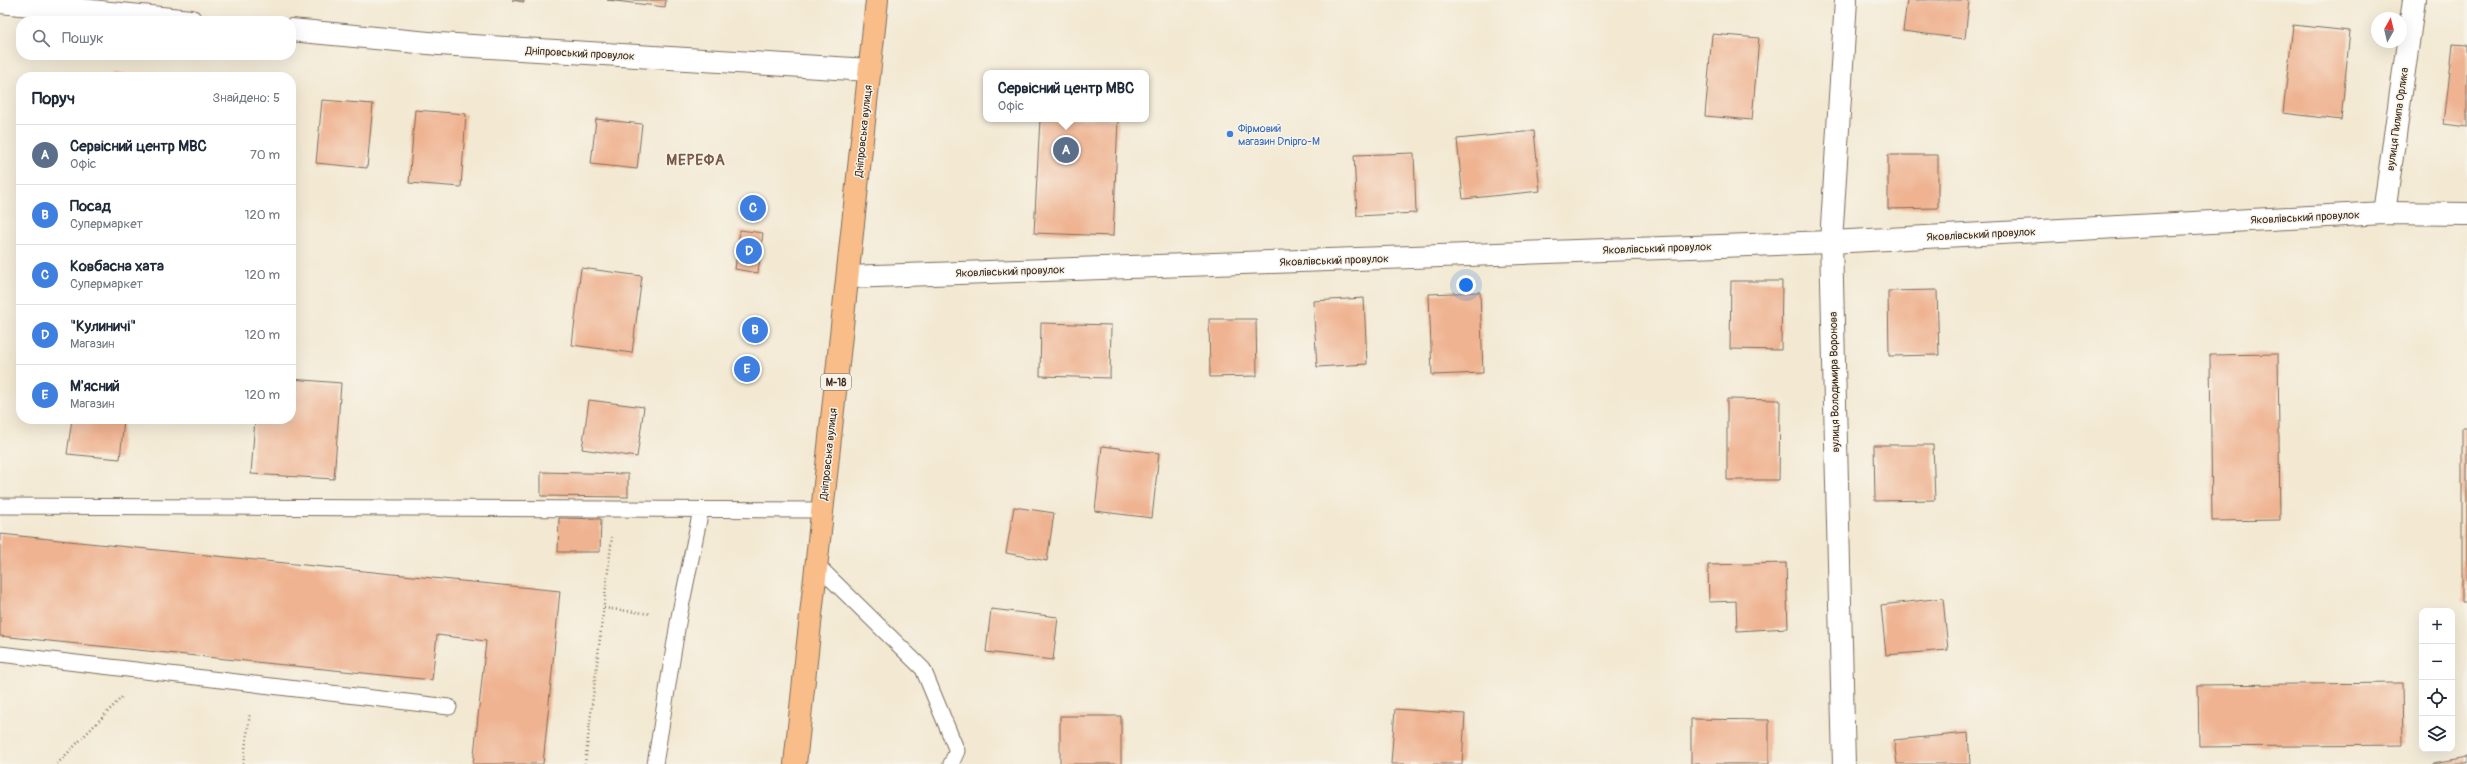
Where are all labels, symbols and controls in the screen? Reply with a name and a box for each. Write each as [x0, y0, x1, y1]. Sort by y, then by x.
north arrow [2371, 12, 2407, 48]
search box [16, 16, 296, 60]
icon: search [30, 27, 52, 49]
text: Пошук [62, 29, 104, 48]
street label: Дніпровський провулок [524, 44, 635, 63]
street label: вулиця Пилипа Орлика [2384, 67, 2411, 172]
popup [983, 70, 1149, 122]
text: Сервісний центр МВС [998, 79, 1134, 98]
street label: Дніпровська вулиця [852, 84, 875, 179]
text: Поруч [32, 88, 75, 109]
text: Знайдено: 5 [212, 90, 280, 106]
text: Офіс [998, 98, 1024, 114]
place label: Фірмовий магазин Dnipro-M [1238, 122, 1320, 148]
marker: Фірмовий магазин Dnipro-M [1225, 129, 1235, 139]
pin: A [1053, 135, 1079, 165]
text: Сервісний центр МВС [70, 137, 207, 156]
text: A [41, 147, 49, 163]
text: 70 m [250, 147, 280, 163]
district label: МЕРЕФА [666, 151, 726, 170]
text: Офіс [70, 156, 96, 172]
pin: C [740, 193, 766, 223]
text: Посад [70, 197, 111, 216]
text: B [41, 207, 49, 223]
text: 120 m [244, 207, 280, 223]
street label: Яковлівський провулок [2250, 208, 2360, 227]
text: Супермаркет [70, 216, 143, 232]
street label: Яковлівський провулок [1926, 225, 2036, 244]
pin: D [736, 236, 762, 266]
street label: Яковлівський провулок [1602, 240, 1712, 257]
street label: Яковлівський провулок [1279, 252, 1389, 269]
text: Ковбасна хата [70, 257, 164, 276]
street label: Яковлівський провулок [955, 263, 1065, 280]
text: C [41, 267, 49, 283]
text: 120 m [244, 267, 280, 283]
your location [1456, 275, 1476, 295]
text: Супермаркет [70, 276, 143, 292]
street label: вулиця Володимира Воронова [1827, 312, 1842, 452]
pin: B [742, 315, 768, 345]
text: "Кулиничі" [70, 317, 136, 336]
text: D [41, 327, 49, 343]
text: 120 m [244, 327, 280, 343]
text: Магазин [70, 336, 114, 352]
pin: E [734, 354, 760, 384]
road number: М-18 [821, 374, 851, 390]
text: М'ясний [70, 377, 120, 396]
text: E [42, 387, 48, 403]
text: 120 m [244, 387, 280, 403]
text: Магазин [70, 396, 114, 412]
street label: Дніпровська вулиця [817, 407, 840, 502]
map controls [2419, 608, 2455, 752]
button: + [2419, 608, 2455, 644]
button: − [2419, 644, 2455, 680]
button: locate [2419, 680, 2455, 716]
button: layers [2419, 716, 2455, 752]

